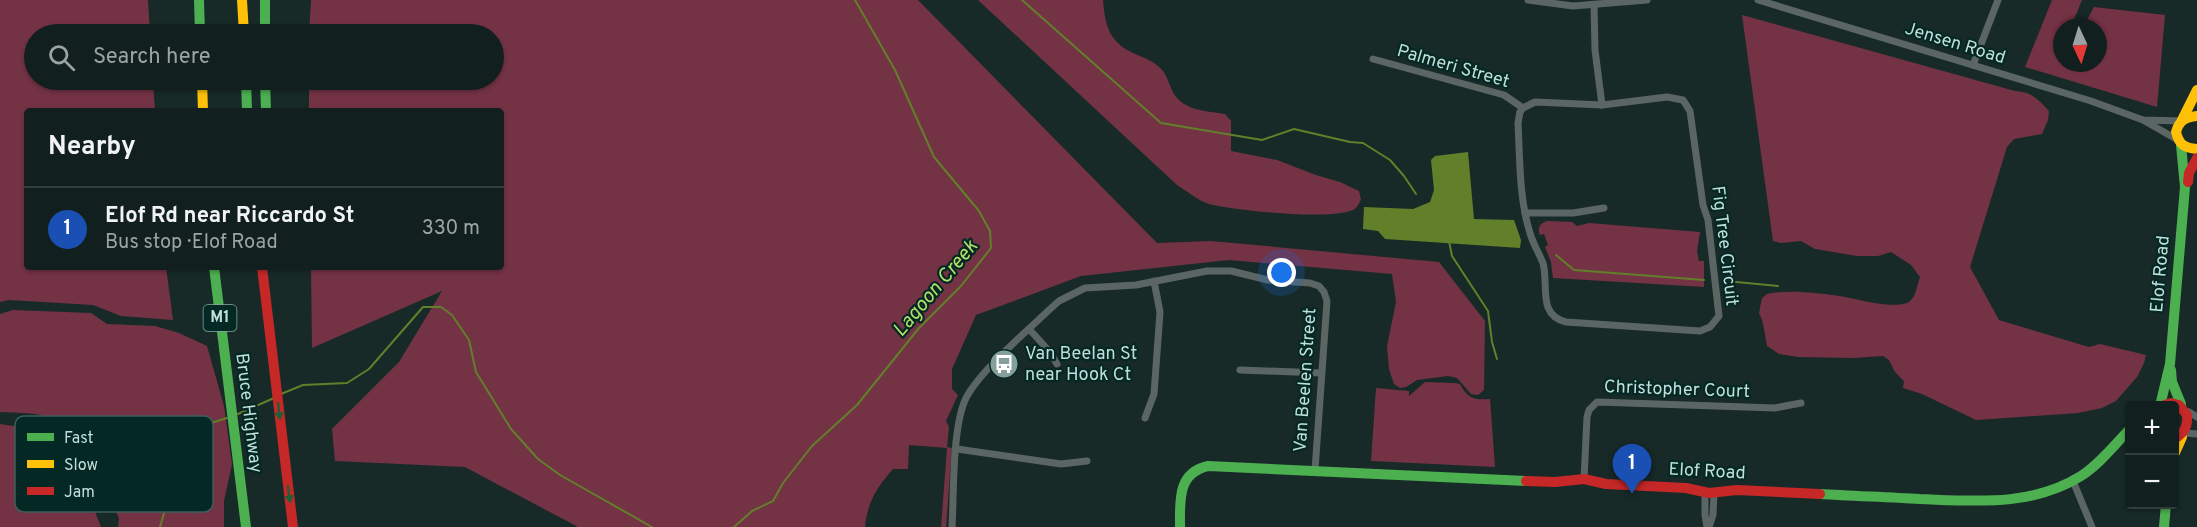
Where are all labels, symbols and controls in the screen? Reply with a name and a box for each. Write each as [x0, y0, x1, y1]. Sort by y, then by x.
street label: Jensen Road [1902, 18, 2008, 70]
north arrow [2053, 18, 2107, 72]
search box [24, 24, 504, 90]
street label: Palmeri Street [1394, 40, 1512, 94]
icon: search [45, 41, 78, 74]
text: Search here [93, 44, 211, 71]
text: Nearby [48, 131, 136, 164]
street label: Fig Tree Circuit [1705, 185, 1743, 307]
text: Elof Rd near Riccardo St [105, 203, 354, 230]
text: 1 [64, 216, 72, 242]
text: 330 m [422, 216, 480, 242]
text: Bus stop · Elof Road [105, 230, 278, 256]
water label: Lagoon Creek [888, 234, 985, 343]
street label: Elof Road [2146, 235, 2176, 313]
your location [1267, 258, 1296, 287]
road number: M1 [204, 305, 236, 331]
street label: Van Beelen Street [1289, 307, 1323, 453]
place label: Van Beelan St near Hook Ct [1025, 343, 1137, 387]
bus stop icon: Van Beelan St near Hook Ct [988, 348, 1020, 380]
street label: Bruce Highway [229, 352, 267, 474]
street label: Christopher Court [1604, 376, 1750, 404]
map controls [2125, 401, 2179, 509]
button: + [2125, 401, 2179, 455]
one-way arrow [274, 402, 283, 421]
legend [15, 416, 213, 512]
text: Fast [64, 429, 94, 449]
pin: 1 [1612, 444, 1652, 494]
button: − [2125, 455, 2179, 509]
text: Slow [64, 456, 98, 476]
street label: Elof Road [1668, 458, 1746, 486]
text: Jam [64, 483, 95, 503]
one-way arrow [284, 484, 294, 503]

